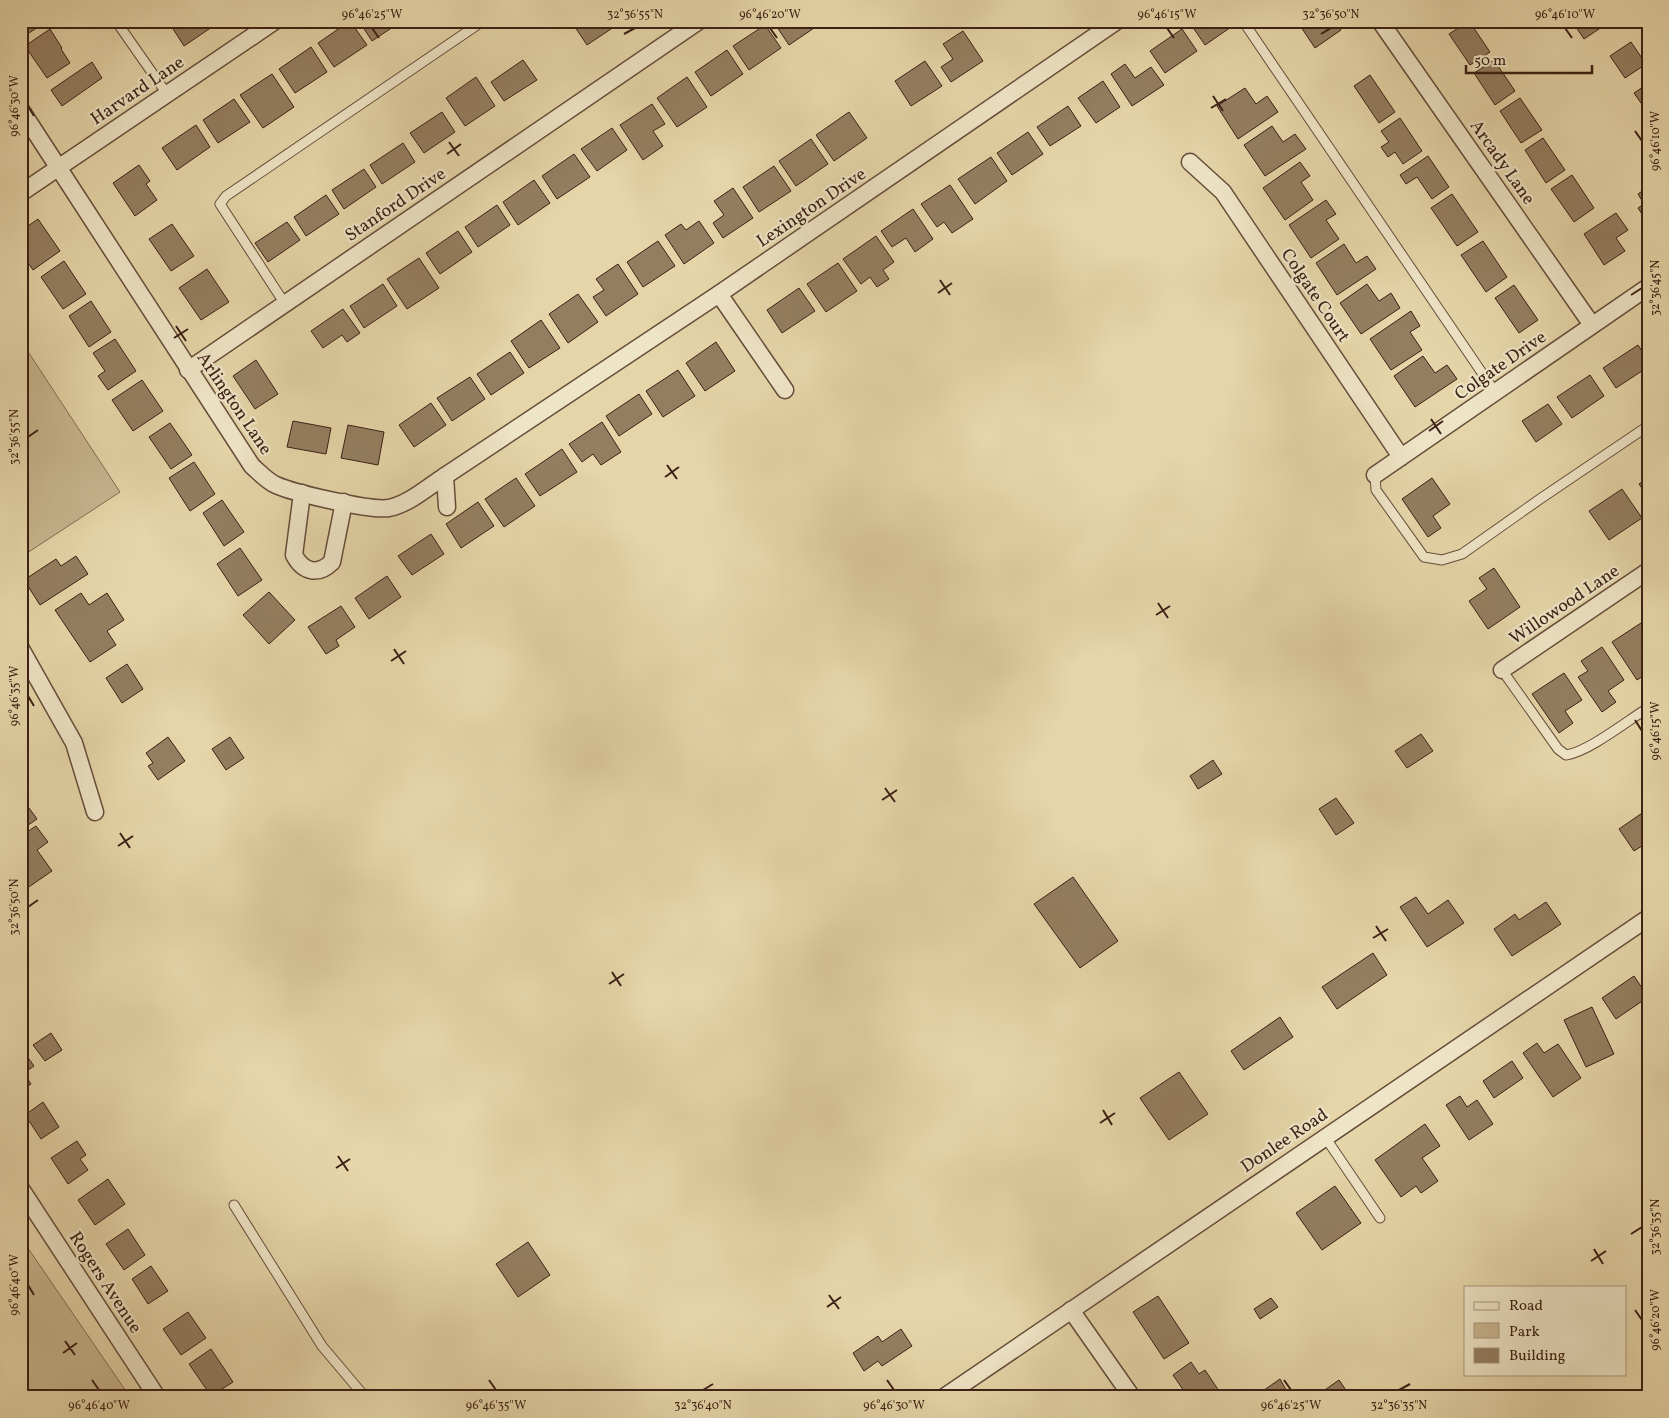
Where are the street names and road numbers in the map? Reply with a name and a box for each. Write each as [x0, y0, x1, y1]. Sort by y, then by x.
street label: Harvard Lane [86, 51, 190, 132]
street label: Arcady Lane [1463, 115, 1540, 210]
street label: Stanford Drive [340, 162, 451, 248]
street label: Lexington Drive [752, 162, 872, 254]
street label: Colgate Court [1274, 244, 1355, 348]
street label: Colgate Drive [1450, 325, 1552, 407]
street label: Arlington Lane [190, 347, 277, 460]
street label: Willowood Lane [1505, 559, 1625, 651]
street label: Donlee Road [1236, 1103, 1333, 1180]
street label: Rogers Avenue [62, 1227, 147, 1339]

